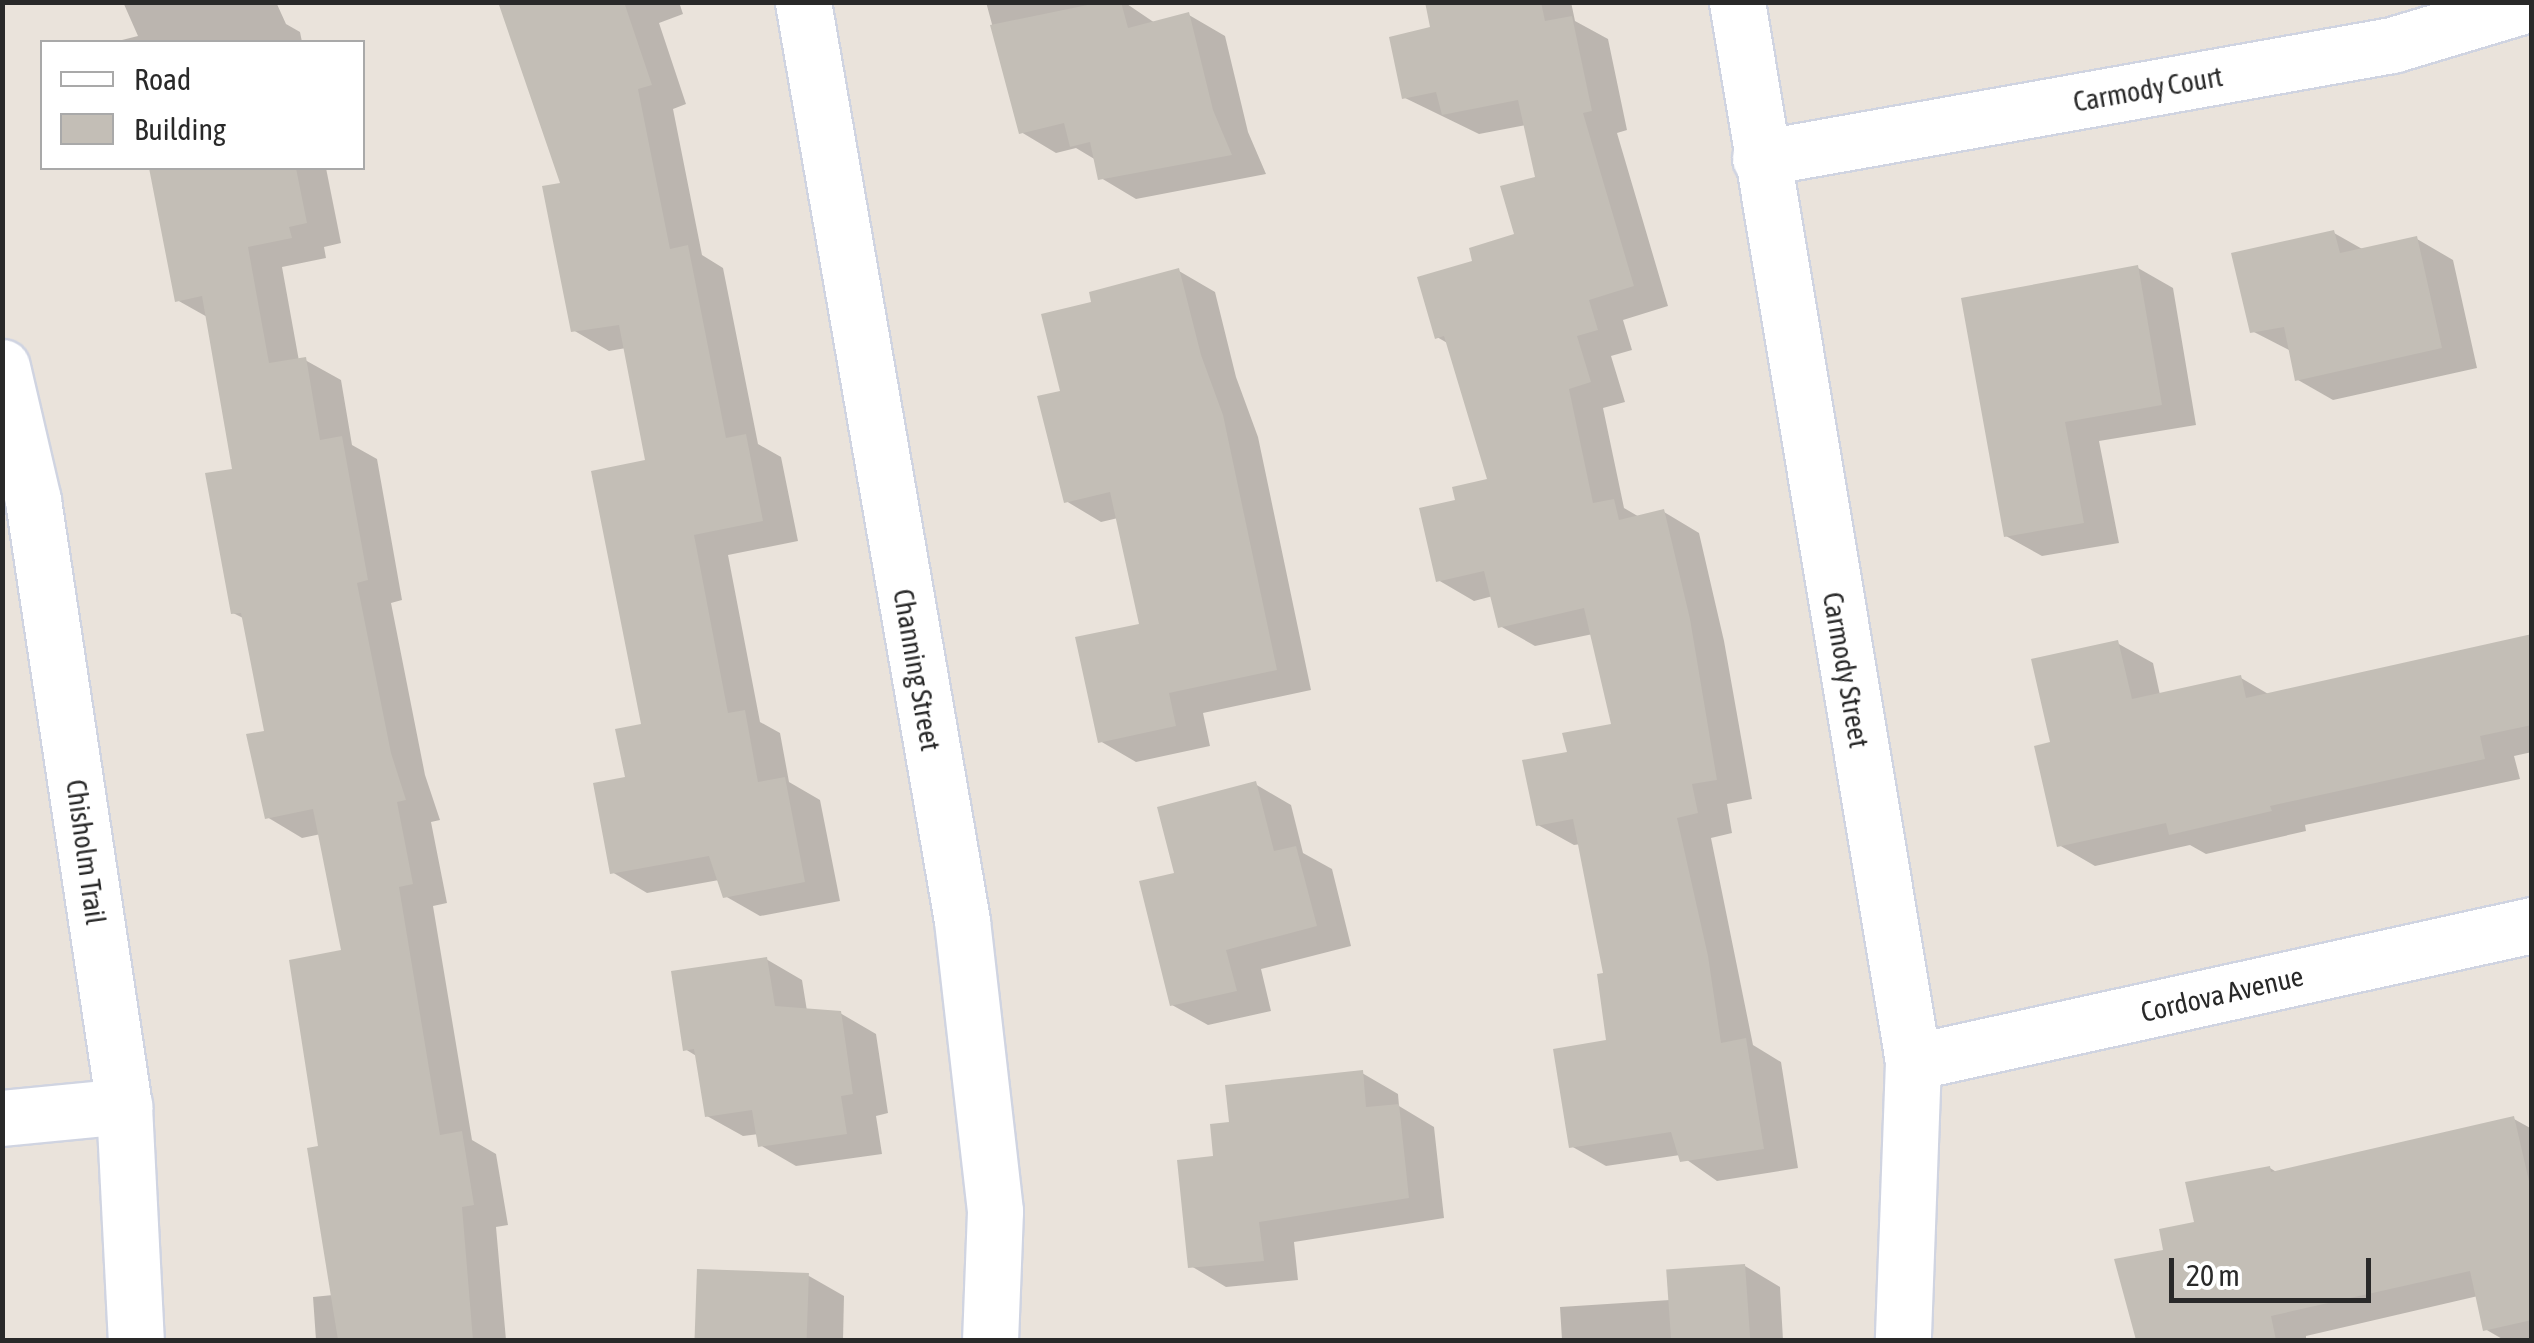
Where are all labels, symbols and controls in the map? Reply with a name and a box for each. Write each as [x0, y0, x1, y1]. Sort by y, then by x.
legend [40, 40, 365, 170]
street label: Carmody Court [2071, 59, 2225, 119]
text: Road [134, 62, 191, 96]
text: Building [134, 112, 226, 146]
street label: Channing Street [886, 586, 948, 754]
street label: Carmody Street [1816, 590, 1876, 750]
street label: Chisholm Trail [59, 777, 113, 927]
street label: Cordova Avenue [2137, 959, 2307, 1029]
scale bar [2174, 1238, 2376, 1300]
text: 20 m [2186, 1258, 2240, 1292]

